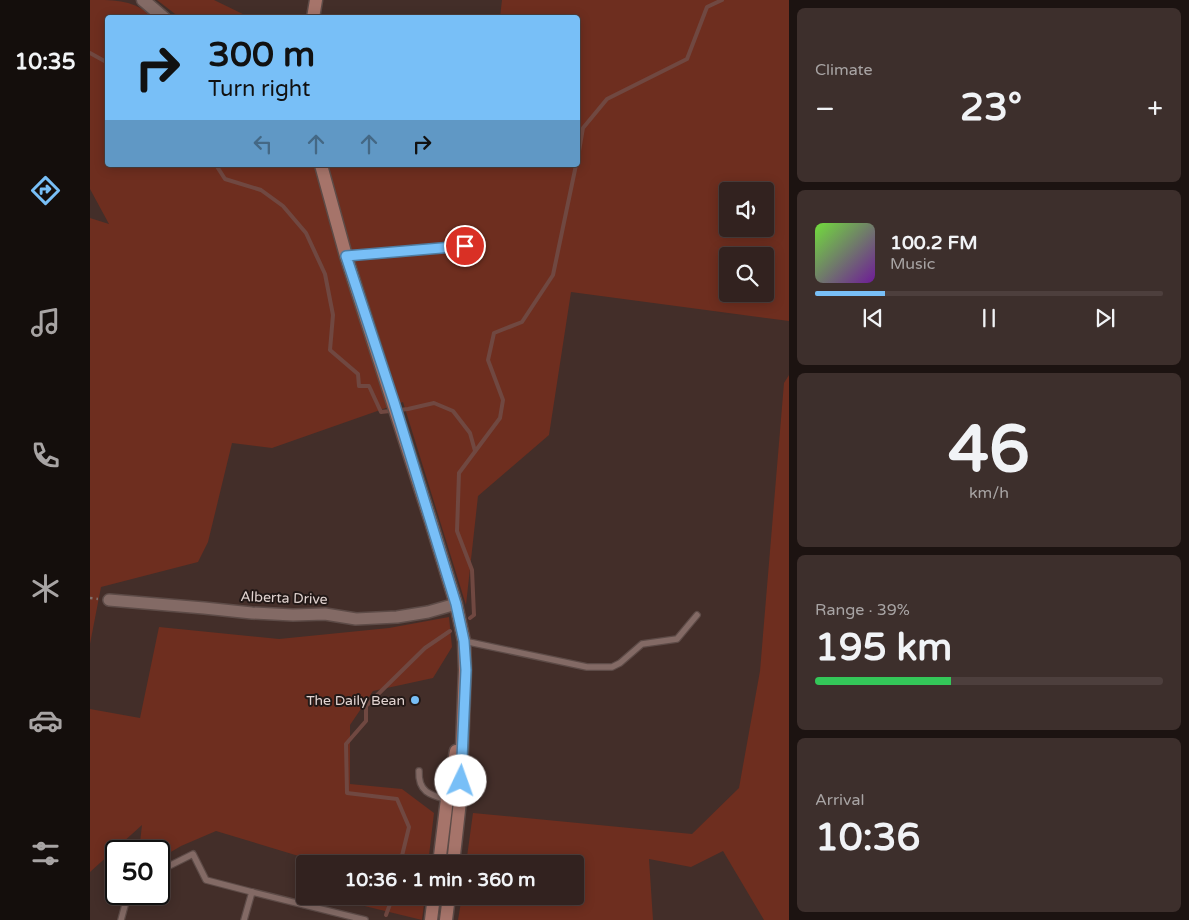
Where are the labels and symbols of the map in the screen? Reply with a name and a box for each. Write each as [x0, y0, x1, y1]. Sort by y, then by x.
pin [444, 225, 486, 267]
street label: Alberta Drive [240, 588, 328, 608]
place label: The Daily Bean [306, 692, 405, 709]
marker: The Daily Bean [409, 694, 421, 706]
position arrow [434, 754, 486, 806]
speed limit sign: 50 [105, 840, 170, 905]

